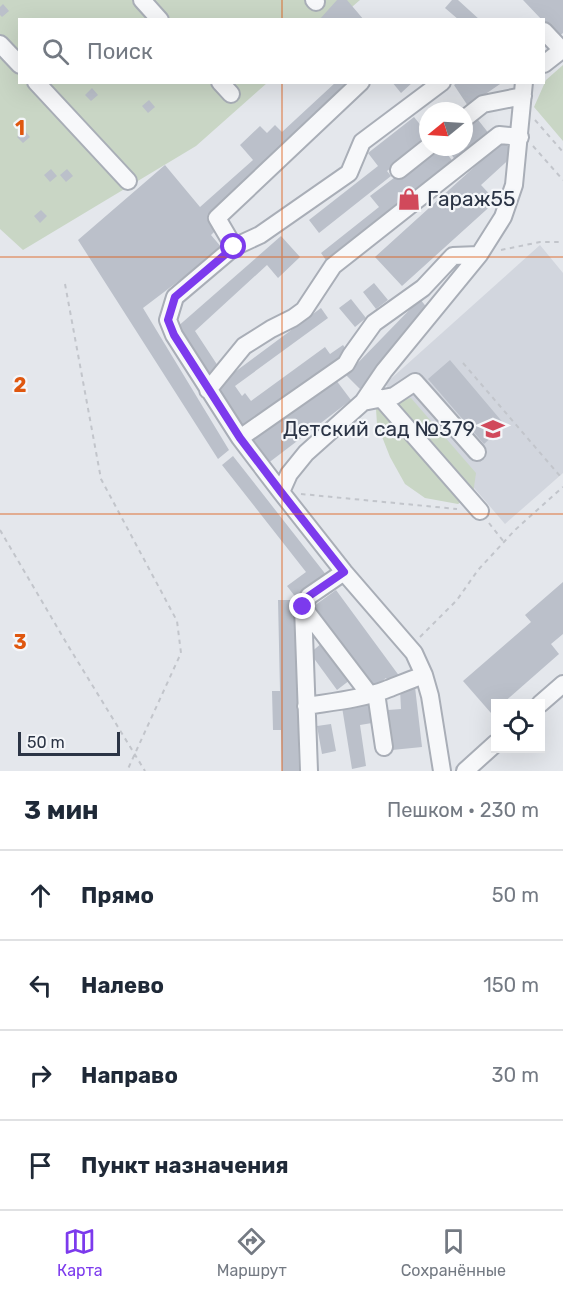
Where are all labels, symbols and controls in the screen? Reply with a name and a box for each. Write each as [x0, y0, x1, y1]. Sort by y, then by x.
search box [18, 18, 545, 84]
icon: search [39, 35, 72, 68]
text: Поиск [87, 38, 153, 65]
north arrow [419, 102, 473, 156]
text: 1 [15, 116, 25, 140]
shop icon: Гараж55 [396, 186, 422, 212]
place label: Гараж55 [427, 186, 515, 211]
route start [220, 233, 246, 259]
text: 2 [14, 373, 27, 397]
place label: Детский сад №379 [283, 416, 475, 441]
school or university icon: Детский сад №379 [480, 416, 506, 442]
route end [289, 593, 315, 619]
text: 3 [13, 630, 27, 654]
map controls [491, 699, 545, 753]
button: locate [491, 699, 545, 753]
scale bar [18, 729, 120, 756]
text: 50 m [27, 733, 65, 752]
text: 3 мин [24, 795, 99, 826]
text: Пешком · 230 m [387, 798, 539, 822]
icon: ahead [24, 879, 57, 912]
text: Прямо [81, 882, 154, 909]
text: 50 m [492, 883, 539, 907]
icon: left [24, 969, 57, 1002]
text: Налево [81, 972, 164, 999]
text: 150 m [483, 973, 539, 997]
icon: right [24, 1059, 57, 1092]
text: Направо [81, 1062, 178, 1089]
text: 30 m [492, 1063, 539, 1087]
icon: arrive [24, 1149, 57, 1182]
text: Пункт назначения [81, 1152, 289, 1179]
tab: Карта [57, 1225, 103, 1280]
tab: Маршрут [217, 1225, 287, 1280]
tab: Сохранённые [401, 1225, 506, 1280]

